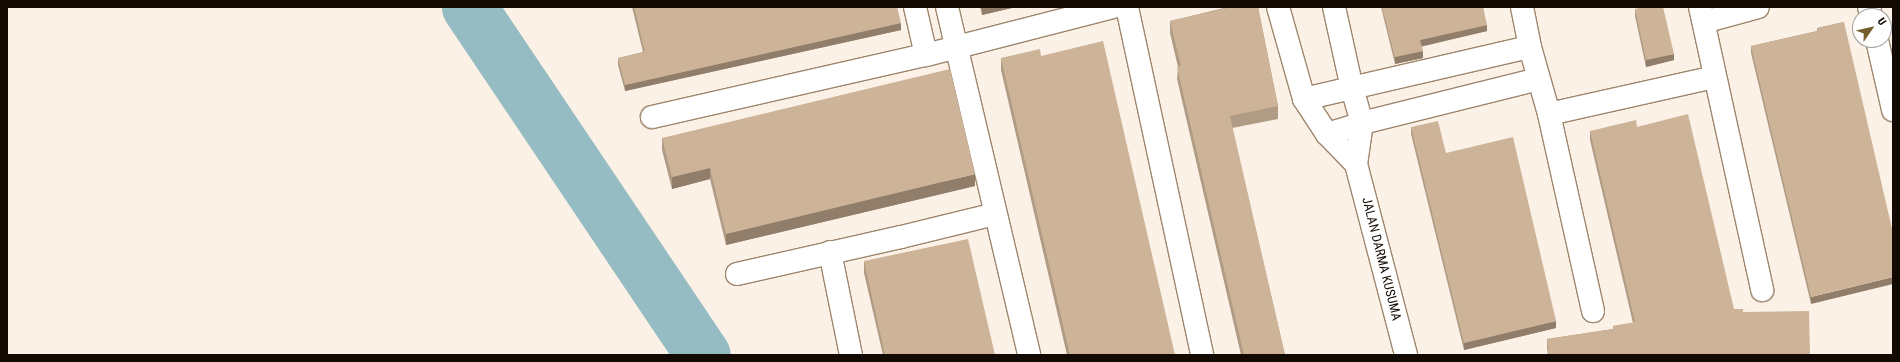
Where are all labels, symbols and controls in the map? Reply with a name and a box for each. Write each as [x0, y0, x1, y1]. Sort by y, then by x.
north arrow [1852, 8, 1892, 48]
text: U [1874, 15, 1889, 28]
street label: JALAN DARMA KUSUMA [1358, 196, 1404, 322]

